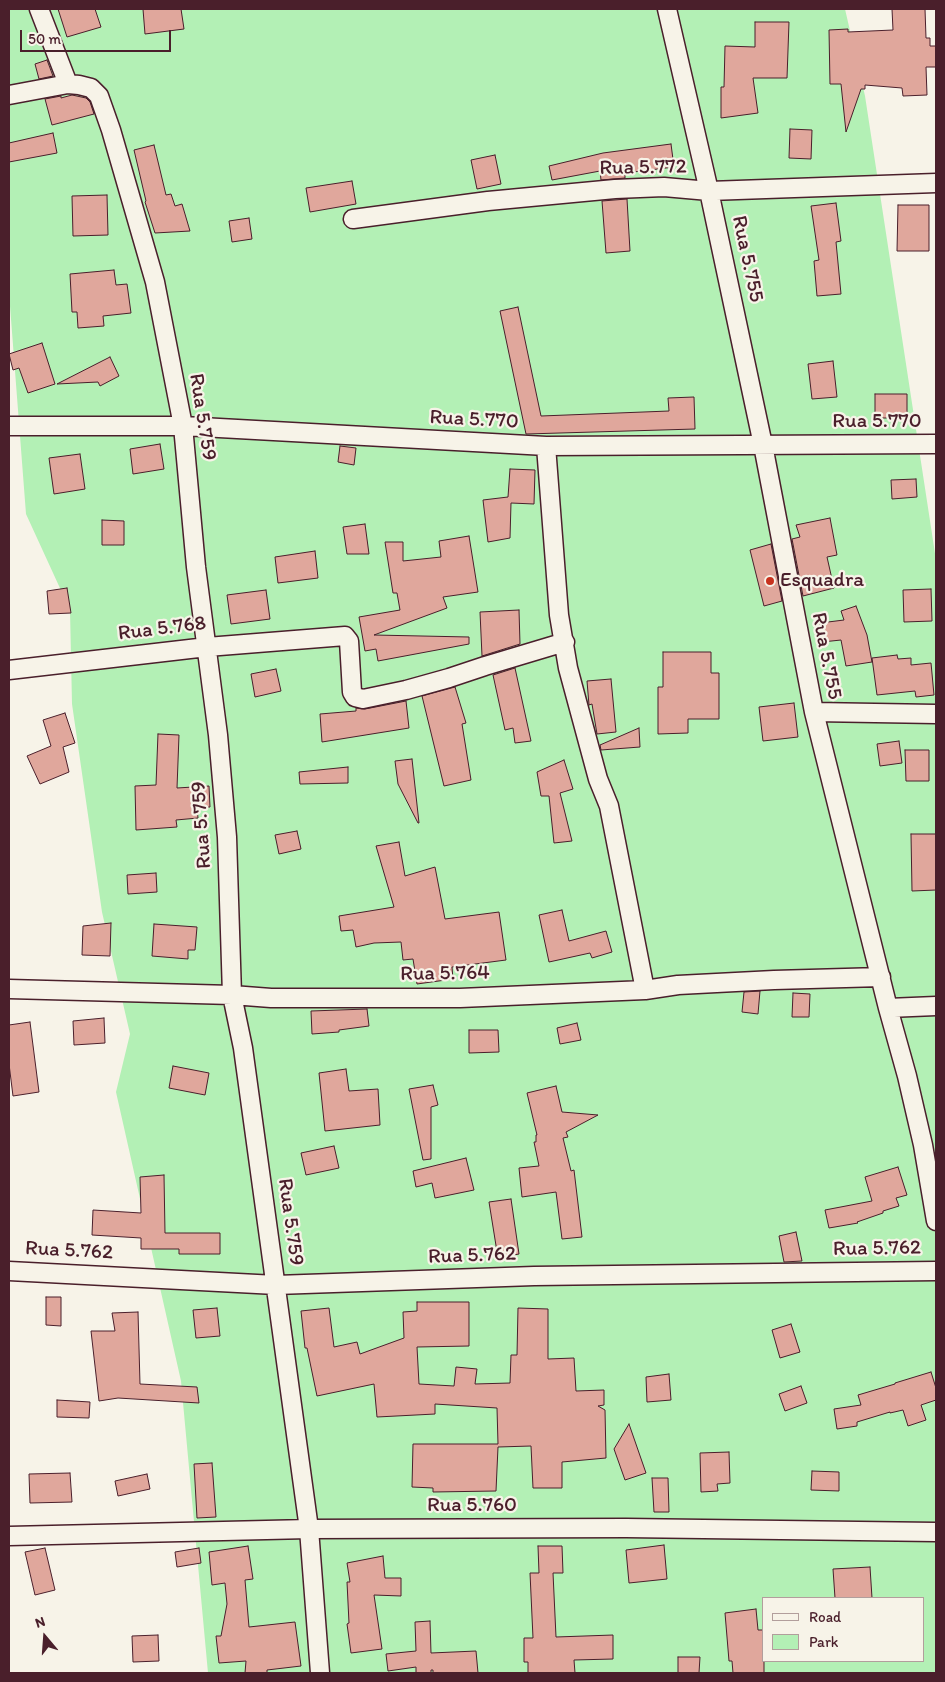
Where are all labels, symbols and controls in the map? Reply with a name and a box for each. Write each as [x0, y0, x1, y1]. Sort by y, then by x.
scale bar [22, 20, 174, 52]
text: 50 m [28, 30, 61, 48]
street label: Rua 5.772 [599, 155, 687, 181]
street label: Rua 5.755 [726, 213, 768, 305]
street label: Rua 5.759 [183, 372, 221, 462]
street label: Rua 5.770 [429, 405, 519, 435]
street label: Rua 5.770 [832, 409, 922, 435]
place label: Esquadra [780, 568, 864, 594]
marker: Esquadra [764, 575, 776, 587]
street label: Rua 5.755 [805, 610, 847, 702]
street label: Rua 5.768 [117, 611, 207, 647]
street label: Rua 5.759 [186, 780, 218, 870]
street label: Rua 5.764 [400, 961, 490, 987]
street label: Rua 5.759 [271, 1177, 309, 1267]
street label: Rua 5.762 [24, 1236, 114, 1266]
street label: Rua 5.762 [833, 1236, 921, 1262]
street label: Rua 5.762 [428, 1242, 516, 1270]
street label: Rua 5.760 [427, 1493, 517, 1519]
legend [762, 1597, 925, 1662]
text: Road [809, 1608, 841, 1626]
north arrow [20, 1612, 70, 1662]
text: N [33, 1613, 47, 1632]
text: Park [809, 1633, 839, 1651]

